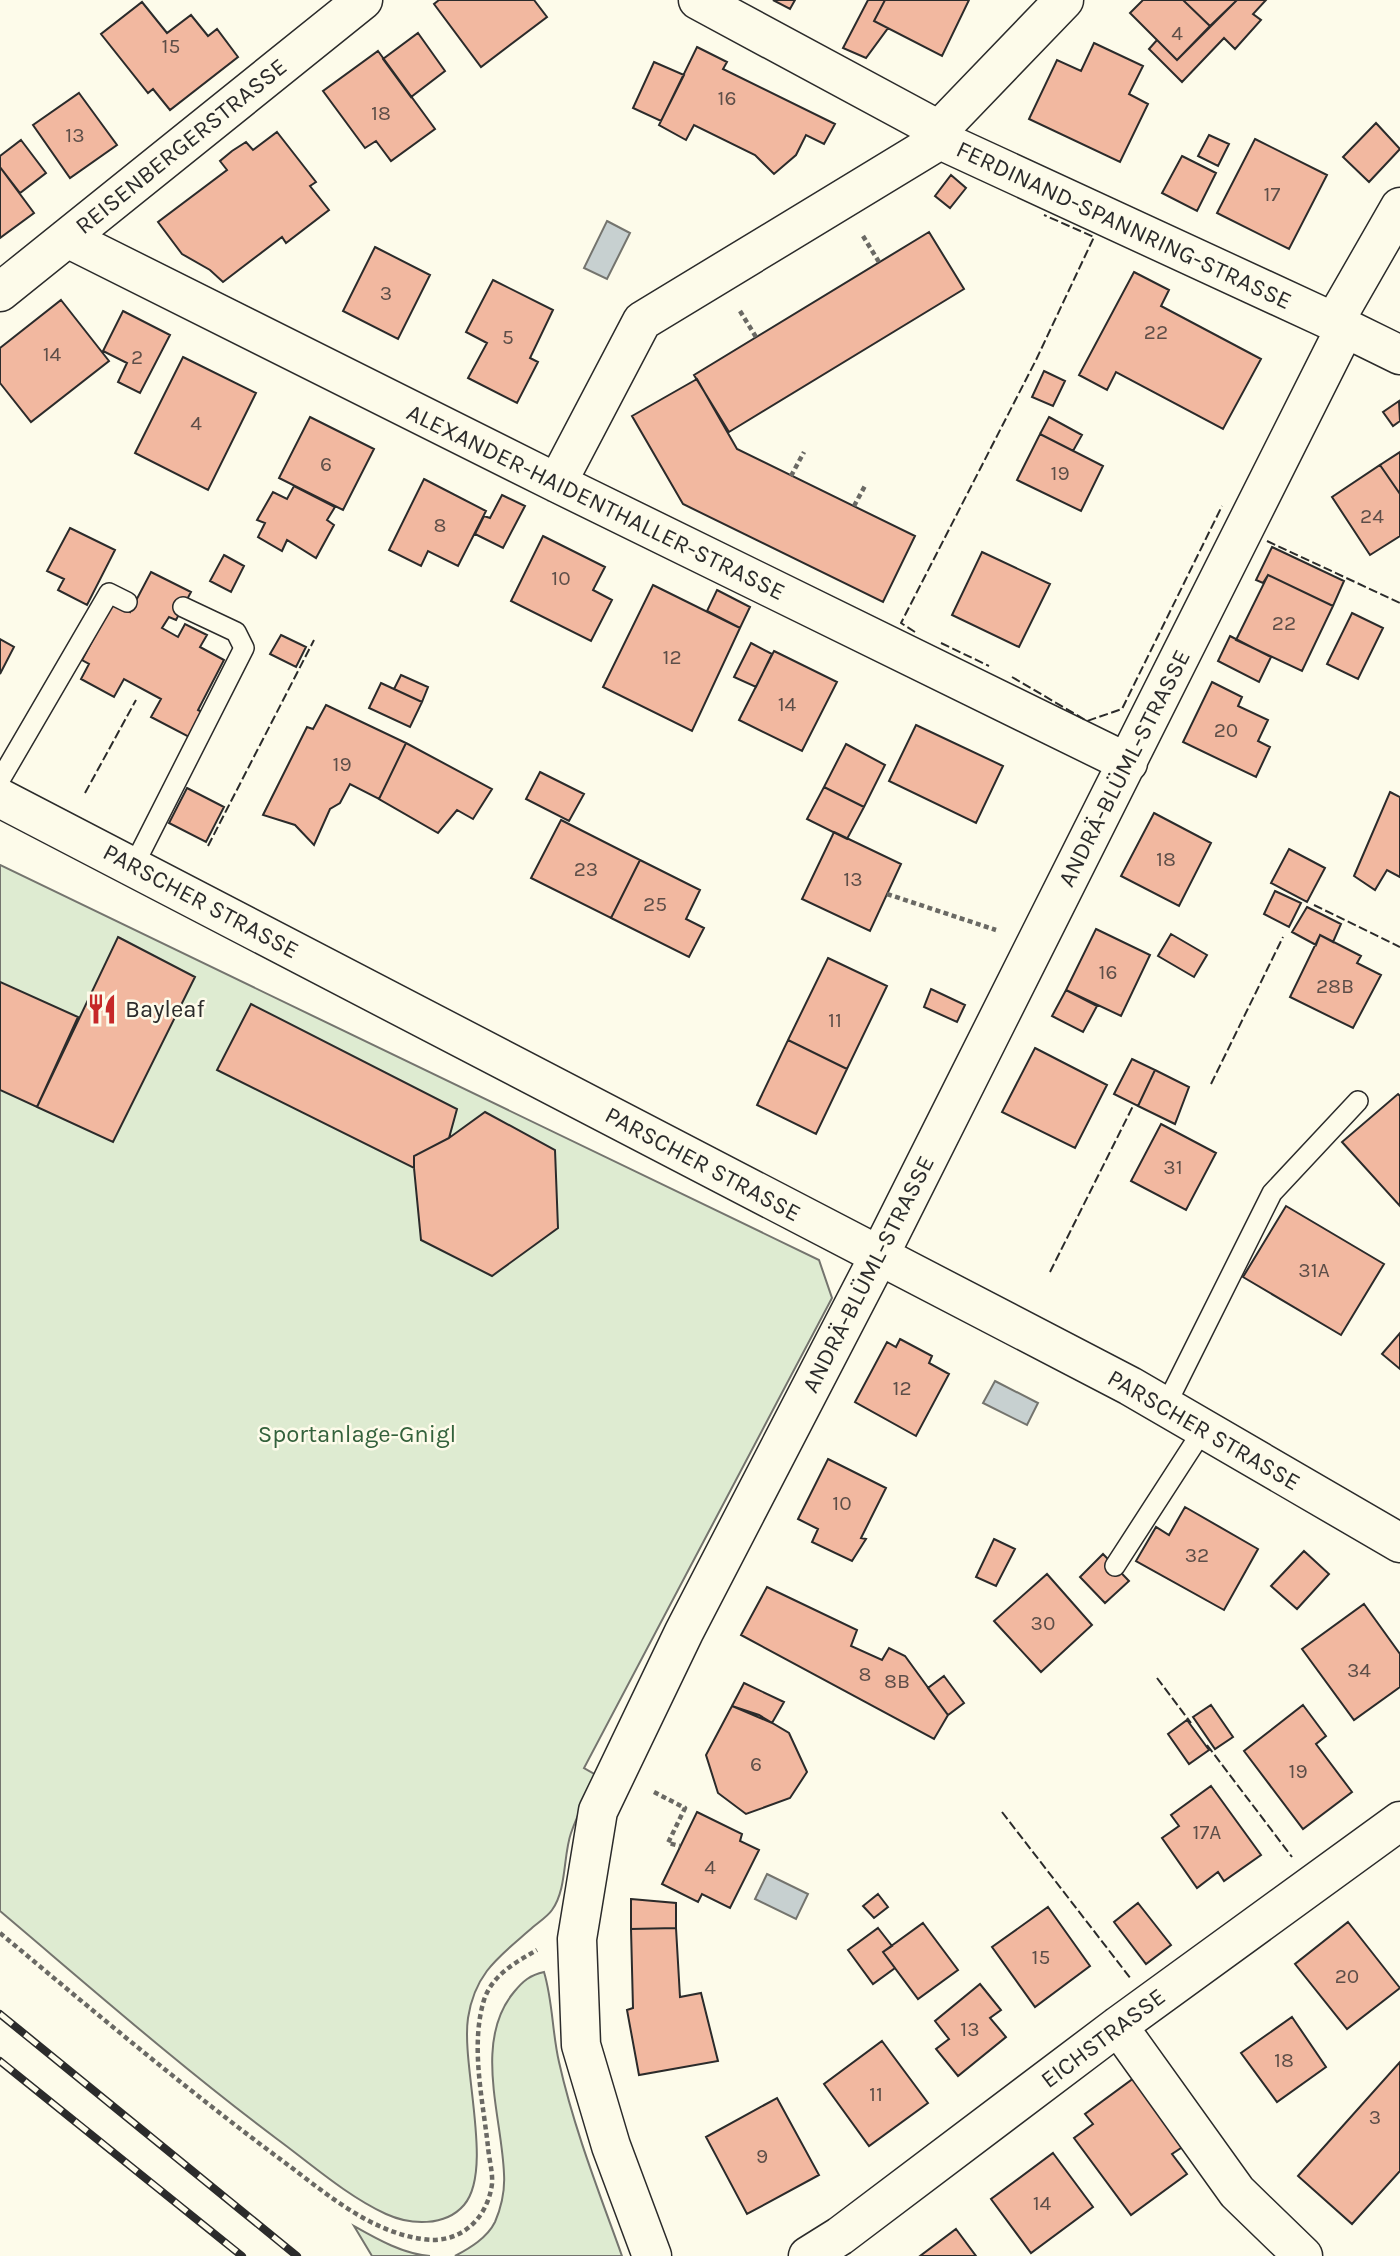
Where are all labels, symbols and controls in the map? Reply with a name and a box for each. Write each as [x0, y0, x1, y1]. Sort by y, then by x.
house number: 4 [1171, 21, 1183, 45]
house number: 15 [162, 34, 180, 58]
street label: REISENBERGERSTRASSE [70, 52, 292, 240]
house number: 16 [718, 86, 736, 110]
house number: 18 [371, 101, 391, 125]
house number: 13 [65, 123, 85, 147]
street label: FERDINAND-SPANNRING-STRASSE [952, 135, 1296, 315]
house number: 17 [1264, 182, 1281, 206]
house number: 3 [380, 281, 392, 305]
house number: 22 [1144, 320, 1168, 344]
house number: 5 [502, 325, 514, 349]
house number: 14 [43, 342, 62, 366]
house number: 2 [131, 345, 143, 369]
street label: ALEXANDER-HAIDENTHALLER-STRASSE [402, 398, 790, 606]
house number: 4 [190, 411, 202, 435]
house number: 6 [320, 452, 332, 476]
house number: 19 [1050, 461, 1070, 485]
house number: 24 [1360, 504, 1384, 528]
house number: 8 [434, 513, 446, 537]
house number: 10 [551, 566, 571, 590]
house number: 22 [1272, 611, 1296, 635]
house number: 12 [662, 645, 682, 669]
street label: ANDRÄ-BLÜML-STRASSE [1052, 645, 1196, 891]
house number: 14 [778, 692, 797, 716]
house number: 20 [1214, 718, 1238, 742]
house number: 19 [332, 752, 352, 776]
street label: PARSCHER STRASSE [98, 838, 304, 964]
house number: 18 [1156, 847, 1176, 871]
house number: 23 [574, 857, 598, 881]
house number: 13 [843, 867, 863, 891]
house number: 25 [643, 892, 667, 916]
house number: 16 [1099, 960, 1117, 984]
house number: 28B [1316, 974, 1354, 998]
restaurant icon: Bayleaf [85, 992, 119, 1026]
place label: Bayleaf [125, 995, 206, 1023]
house number: 11 [828, 1008, 842, 1032]
street label: PARSCHER STRASSE [600, 1101, 806, 1227]
street label: ANDRÄ-BLÜML-STRASSE [796, 1151, 940, 1397]
house number: 31 [1163, 1155, 1183, 1179]
house number: 31A [1298, 1258, 1330, 1282]
street label: PARSCHER STRASSE [1103, 1363, 1305, 1497]
house number: 12 [892, 1376, 912, 1400]
park label: Sportanlage-Gnigl [258, 1420, 456, 1448]
house number: 10 [832, 1491, 852, 1515]
house number: 32 [1185, 1543, 1209, 1567]
house number: 30 [1031, 1611, 1055, 1635]
house number: 34 [1347, 1658, 1371, 1682]
house number: 8 [859, 1662, 871, 1686]
house number: 8B [884, 1669, 910, 1693]
house number: 6 [750, 1752, 762, 1776]
house number: 19 [1288, 1759, 1308, 1783]
house number: 17A [1193, 1820, 1221, 1844]
house number: 4 [704, 1855, 716, 1879]
house number: 15 [1032, 1945, 1050, 1969]
house number: 20 [1335, 1964, 1359, 1988]
street label: EICHSTRASSE [1035, 1982, 1171, 2094]
house number: 13 [960, 2017, 980, 2041]
house number: 18 [1274, 2048, 1294, 2072]
house number: 11 [869, 2082, 883, 2106]
house number: 3 [1369, 2105, 1381, 2129]
house number: 9 [756, 2144, 768, 2168]
house number: 14 [1033, 2191, 1052, 2215]

